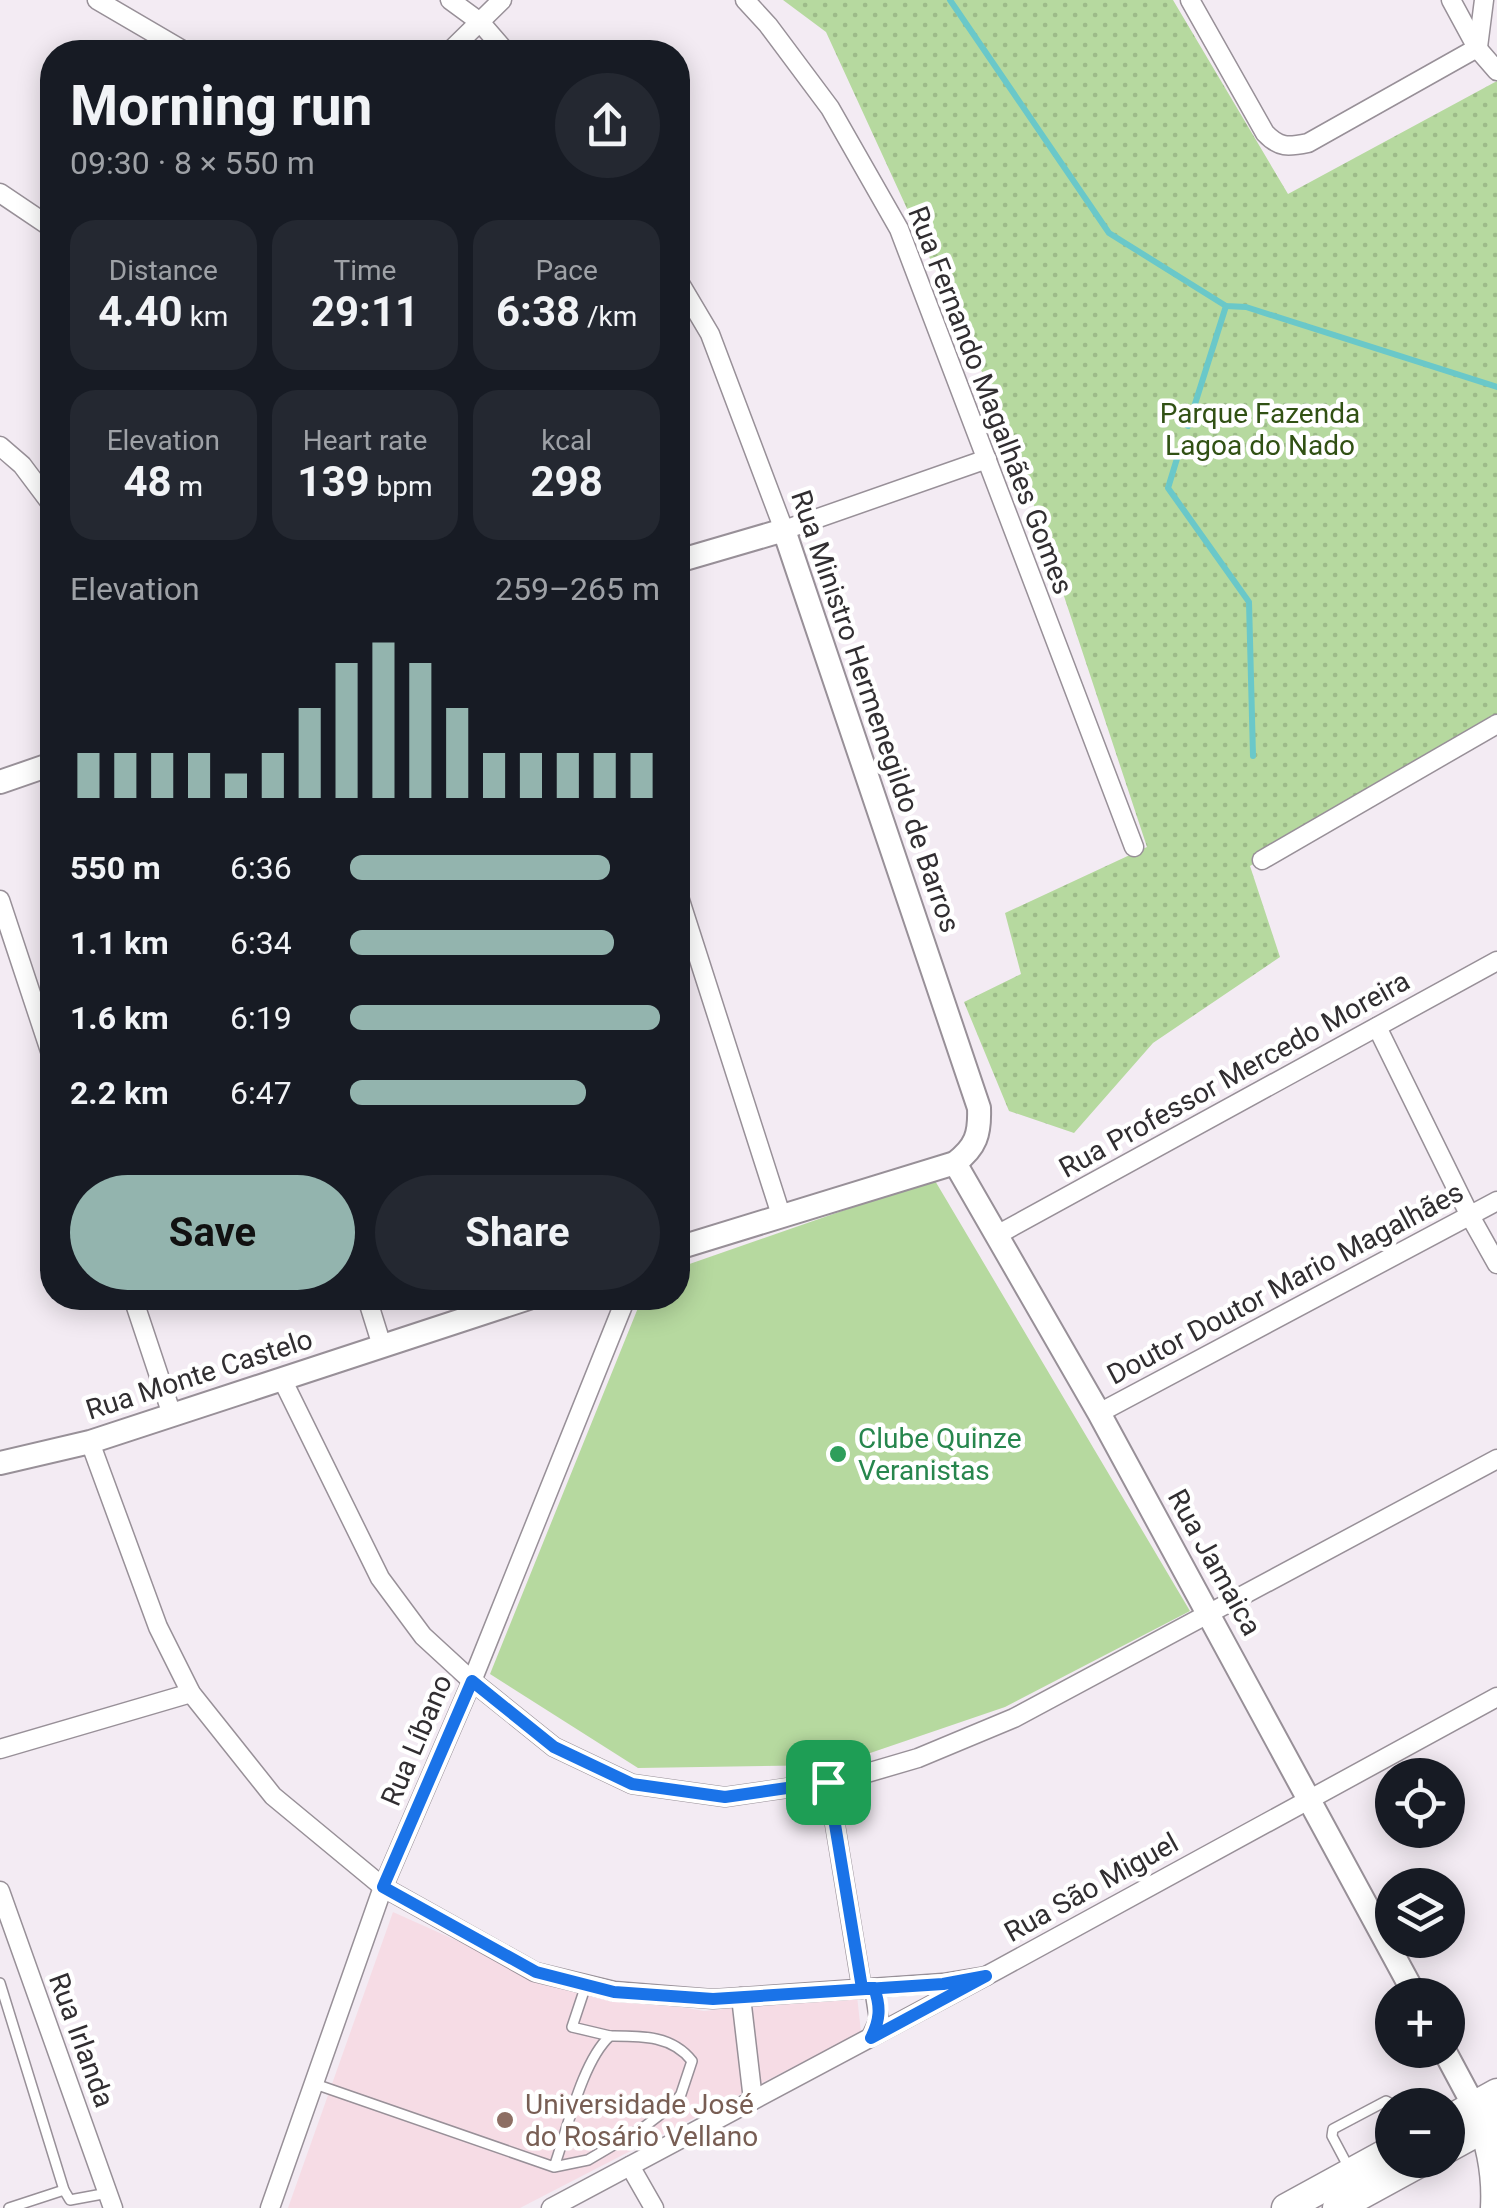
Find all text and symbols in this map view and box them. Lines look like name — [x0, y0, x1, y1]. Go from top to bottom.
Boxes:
button: share — [555, 73, 660, 178]
text: Morning run — [70, 74, 372, 138]
text: 09:30 · 8 × 550 m — [70, 144, 315, 182]
street label: Rua Fernando Magalhães Gomes — [901, 202, 1080, 599]
text: Distance — [109, 254, 218, 287]
text: Time — [334, 254, 396, 287]
text: Pace — [536, 254, 598, 287]
text: 4.40 — [98, 287, 183, 336]
text: 29:11 — [311, 287, 419, 336]
text: 6:38 — [496, 287, 580, 336]
text: km — [183, 300, 228, 333]
text: /km — [580, 300, 637, 333]
park label: Parque Fazenda Lagoa do Nado — [1160, 397, 1360, 462]
text: Elevation — [107, 424, 220, 457]
text: Heart rate — [303, 424, 427, 457]
text: kcal — [541, 424, 592, 457]
text: 48 — [123, 457, 172, 506]
text: 139 — [297, 457, 370, 506]
text: 298 — [531, 457, 603, 506]
text: m — [172, 470, 203, 503]
text: bpm — [370, 470, 433, 503]
street label: Rua Ministro Hermenegildo de Barros — [784, 486, 967, 937]
text: Elevation — [70, 570, 200, 608]
text: 259–265 m — [495, 570, 660, 608]
text: 550 m — [70, 849, 161, 887]
text: 6:36 — [230, 849, 292, 887]
text: 1.1 km — [70, 924, 169, 962]
text: 6:34 — [230, 924, 292, 962]
street label: Rua Professor Mercedo Moreira — [1053, 964, 1415, 1185]
text: 1.6 km — [70, 999, 169, 1037]
text: 6:19 — [230, 999, 292, 1037]
text: 2.2 km — [70, 1074, 169, 1112]
text: 6:47 — [230, 1074, 292, 1112]
button: Save — [70, 1175, 355, 1290]
button: Share — [375, 1175, 660, 1290]
street label: Doutor Doutor Mario Magalhães — [1102, 1175, 1469, 1392]
street label: Rua Monte Castelo — [82, 1322, 317, 1427]
place label: Clube Quinze Veranistas — [858, 1422, 1021, 1487]
marker: Clube Quinze Veranistas — [827, 1443, 849, 1465]
street label: Rua Jamaica — [1161, 1483, 1268, 1641]
street label: Rua Líbano — [374, 1670, 459, 1811]
pin — [786, 1740, 871, 1825]
icon: arrive — [801, 1755, 856, 1810]
map controls — [1375, 1758, 1465, 2178]
button: locate — [1375, 1758, 1465, 1848]
street label: Rua São Miguel — [999, 1826, 1184, 1949]
button: layers — [1375, 1868, 1465, 1958]
street label: Rua Irlanda — [42, 1969, 121, 2112]
button: + — [1375, 1978, 1465, 2068]
place label: Universidade José do Rosário Vellano — [525, 2088, 758, 2153]
button: − — [1375, 2088, 1465, 2178]
marker: Universidade José do Rosário Vellano — [494, 2109, 516, 2131]

